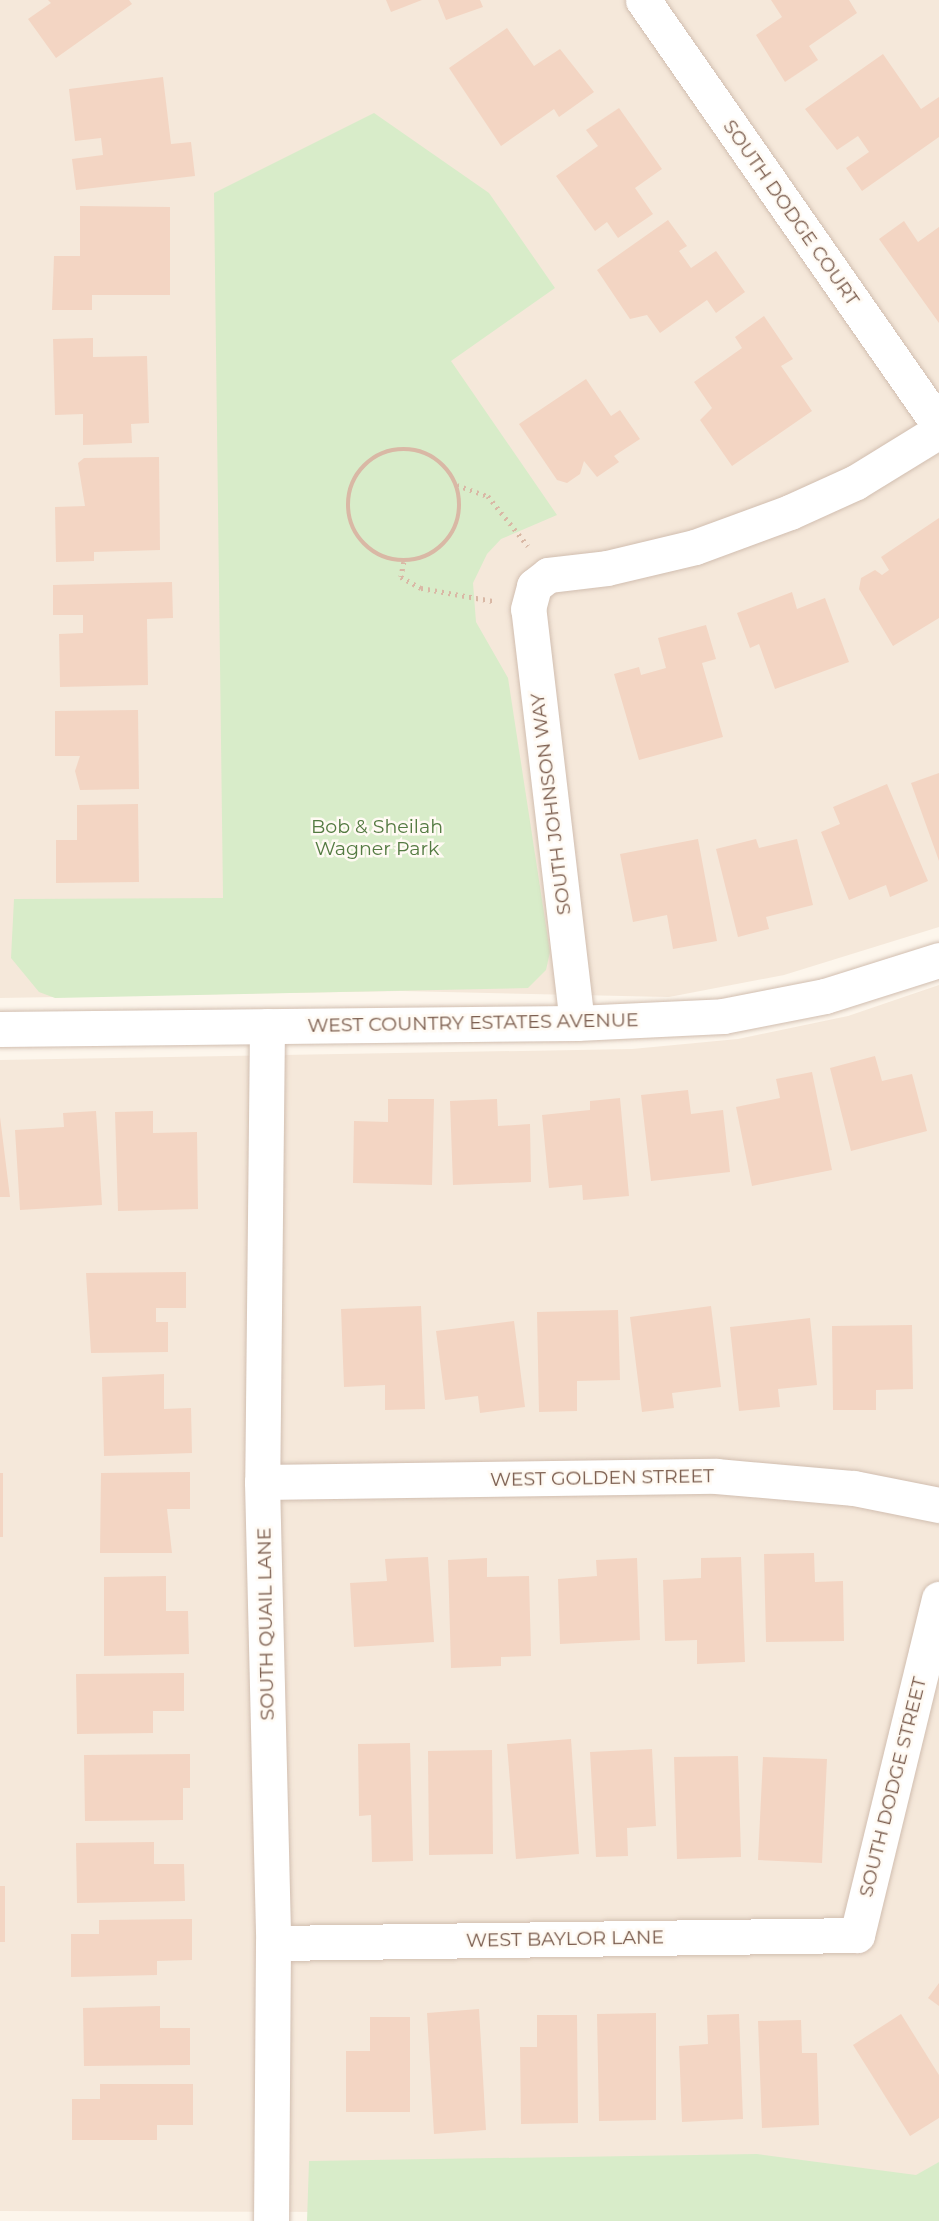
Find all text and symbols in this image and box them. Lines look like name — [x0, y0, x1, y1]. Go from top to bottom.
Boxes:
street label: SOUTH DODGE COURT — [718, 116, 864, 310]
street label: SOUTH JOHNSON WAY — [526, 692, 576, 916]
park label: Bob & Sheilah Wagner Park — [311, 816, 443, 860]
street label: WEST COUNTRY ESTATES AVENUE — [307, 1009, 639, 1037]
street label: WEST GOLDEN STREET — [490, 1465, 714, 1491]
street label: SOUTH QUAIL LANE — [253, 1527, 279, 1721]
street label: SOUTH DODGE STREET — [855, 1675, 931, 1899]
street label: WEST BAYLOR LANE — [466, 1926, 664, 1952]

